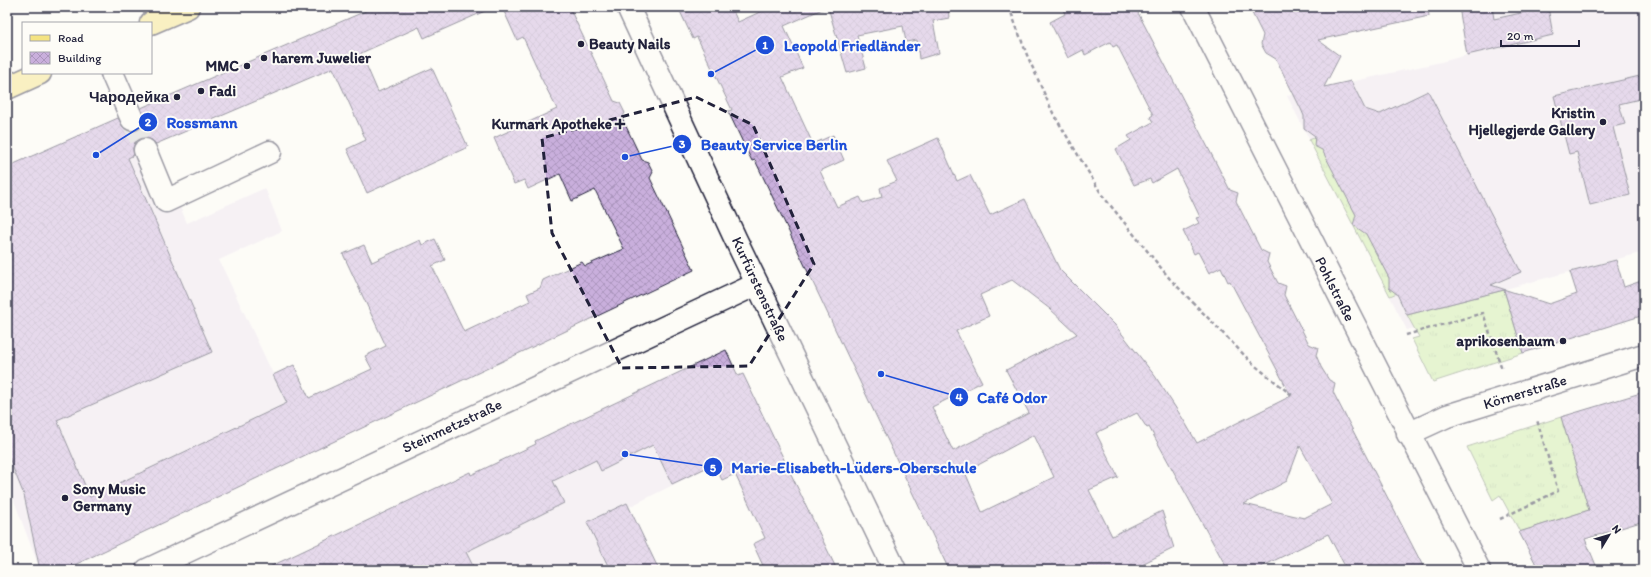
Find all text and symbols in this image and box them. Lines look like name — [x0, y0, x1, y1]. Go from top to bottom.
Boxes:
legend — [22, 22, 152, 74]
scale bar — [1501, 22, 1579, 48]
text: 20 m — [1507, 29, 1534, 43]
text: Road — [58, 31, 84, 45]
callout: Leopold Friedländer — [755, 31, 928, 59]
place label: Beauty Nails — [589, 35, 671, 54]
text: Leopold Friedländer — [784, 36, 921, 56]
text: 1 — [762, 38, 768, 52]
marker: Beauty Nails — [576, 39, 586, 49]
place label: harem Juwelier — [272, 49, 372, 67]
text: Building — [58, 51, 102, 65]
marker: harem Juwelier — [259, 53, 269, 63]
place label: MMC — [205, 57, 239, 75]
marker: MMC — [242, 61, 252, 71]
place label: Fadi — [209, 82, 236, 100]
marker: Fadi — [196, 86, 206, 96]
place label: Чародейка — [89, 88, 170, 106]
marker: Чародейка — [172, 92, 182, 102]
place label: Kristin Hjellegjerde Gallery — [1468, 104, 1596, 140]
callout: Rossmann — [138, 108, 245, 136]
text: Rossmann — [167, 113, 238, 132]
text: 2 — [145, 115, 152, 129]
place label: Kurmark Apotheke — [492, 115, 612, 134]
marker: Kristin Hjellegjerde Gallery — [1598, 117, 1608, 127]
marker: Kurmark Apotheke — [615, 119, 625, 129]
callout: Beauty Service Berlin — [672, 130, 855, 158]
text: Beauty Service Berlin — [701, 135, 848, 155]
text: 3 — [679, 137, 686, 151]
street label: Kurfürstenstraße — [728, 234, 792, 344]
street label: Pohlstraße — [1311, 254, 1359, 324]
place label: aprikosenbaum — [1456, 332, 1555, 351]
marker: aprikosenbaum — [1558, 336, 1568, 346]
street label: Körnerstraße — [1481, 371, 1569, 413]
callout: Café Odor — [949, 383, 1055, 411]
text: Café Odor — [977, 388, 1048, 407]
text: 4 — [955, 390, 963, 404]
street label: Steinmetzstraße — [399, 395, 505, 457]
callout: Marie-Elisabeth-Lüders-Oberschule — [703, 453, 985, 481]
text: Marie-Elisabeth-Lüders-Oberschule — [731, 458, 977, 477]
text: 5 — [710, 461, 717, 475]
place label: Sony Music Germany — [73, 480, 146, 516]
marker: Sony Music Germany — [60, 493, 70, 503]
north arrow — [1589, 515, 1629, 555]
text: N — [1609, 522, 1624, 536]

